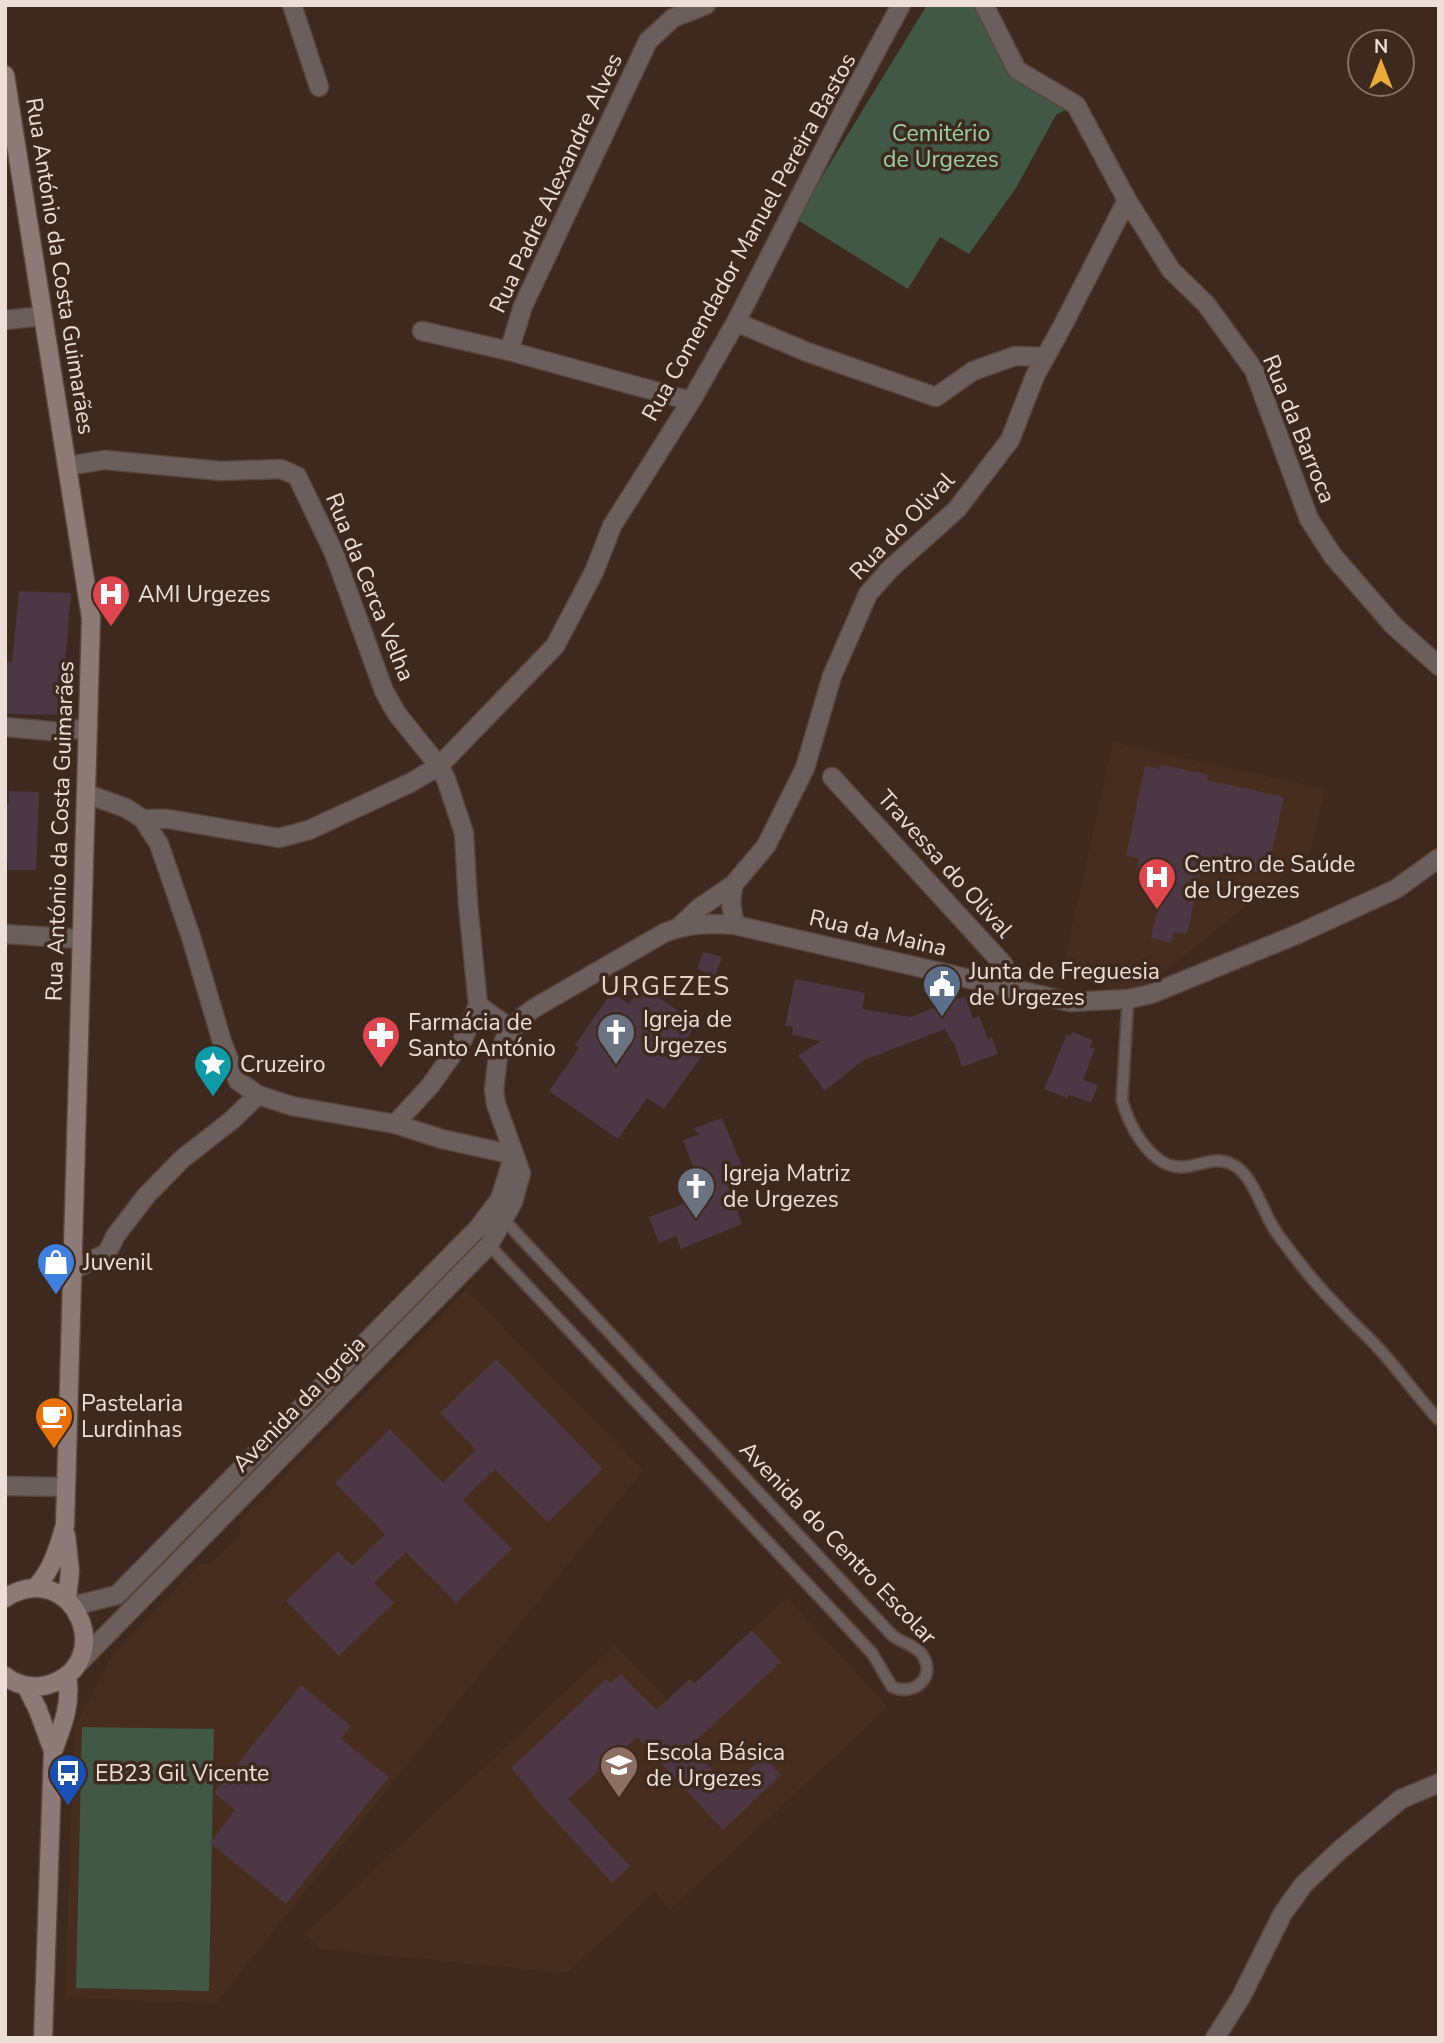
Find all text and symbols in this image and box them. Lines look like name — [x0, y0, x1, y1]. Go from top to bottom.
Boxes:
north arrow — [1346, 28, 1416, 98]
text: N — [1374, 34, 1388, 60]
street label: Rua Comendador Manuel Pereira Bastos — [635, 47, 863, 427]
street label: Rua Padre Alexandre Alves — [482, 48, 630, 318]
street label: Rua António da Costa Guimarães — [18, 95, 102, 437]
park label: Cemitério de Urgezes — [883, 118, 999, 175]
street label: Rua da Barroca — [1255, 350, 1343, 508]
street label: Rua do Olival — [843, 465, 962, 587]
street label: Rua da Cerca Velha — [318, 488, 422, 686]
hospital icon: AMI Urgezes — [90, 573, 132, 628]
place label: AMI Urgezes — [138, 579, 270, 610]
street label: Rua António da Costa Guimarães — [39, 660, 81, 1002]
street label: Travessa do Olival — [870, 783, 1020, 945]
place label: Centro de Saúde de Urgezes — [1184, 849, 1355, 906]
hospital icon: Centro de Saúde de Urgezes — [1136, 856, 1178, 911]
street label: Rua da Maina — [806, 902, 950, 964]
place label: Junta de Freguesia de Urgezes — [968, 956, 1160, 1013]
public building icon: Junta de Freguesia de Urgezes — [921, 963, 963, 1018]
district label: URGEZES — [601, 969, 731, 1004]
place label: Igreja de Urgezes — [643, 1004, 732, 1061]
place label: Farmácia de Santo António — [408, 1007, 556, 1064]
church icon: Igreja de Urgezes — [595, 1011, 637, 1066]
pharmacy icon: Farmácia de Santo António — [360, 1014, 402, 1069]
place icon: Cruzeiro — [192, 1043, 234, 1098]
place label: Cruzeiro — [240, 1049, 325, 1080]
place label: Igreja Matriz de Urgezes — [723, 1158, 850, 1215]
church icon: Igreja Matriz de Urgezes — [675, 1165, 717, 1220]
shop icon: Juvenil — [35, 1241, 77, 1296]
place label: Juvenil — [82, 1247, 153, 1278]
street label: Avenida da Igreja — [226, 1329, 372, 1479]
place label: Pastelaria Lurdinhas — [81, 1388, 183, 1445]
cafe icon: Pastelaria Lurdinhas — [33, 1395, 75, 1450]
street label: Avenida do Centro Escolar — [733, 1435, 944, 1652]
place label: Escola Básica de Urgezes — [646, 1737, 785, 1794]
school or university icon: Escola Básica de Urgezes — [598, 1744, 640, 1799]
bus stop icon: EB23 Gil Vicente — [47, 1752, 89, 1807]
place label: EB23 Gil Vicente — [95, 1758, 269, 1789]

